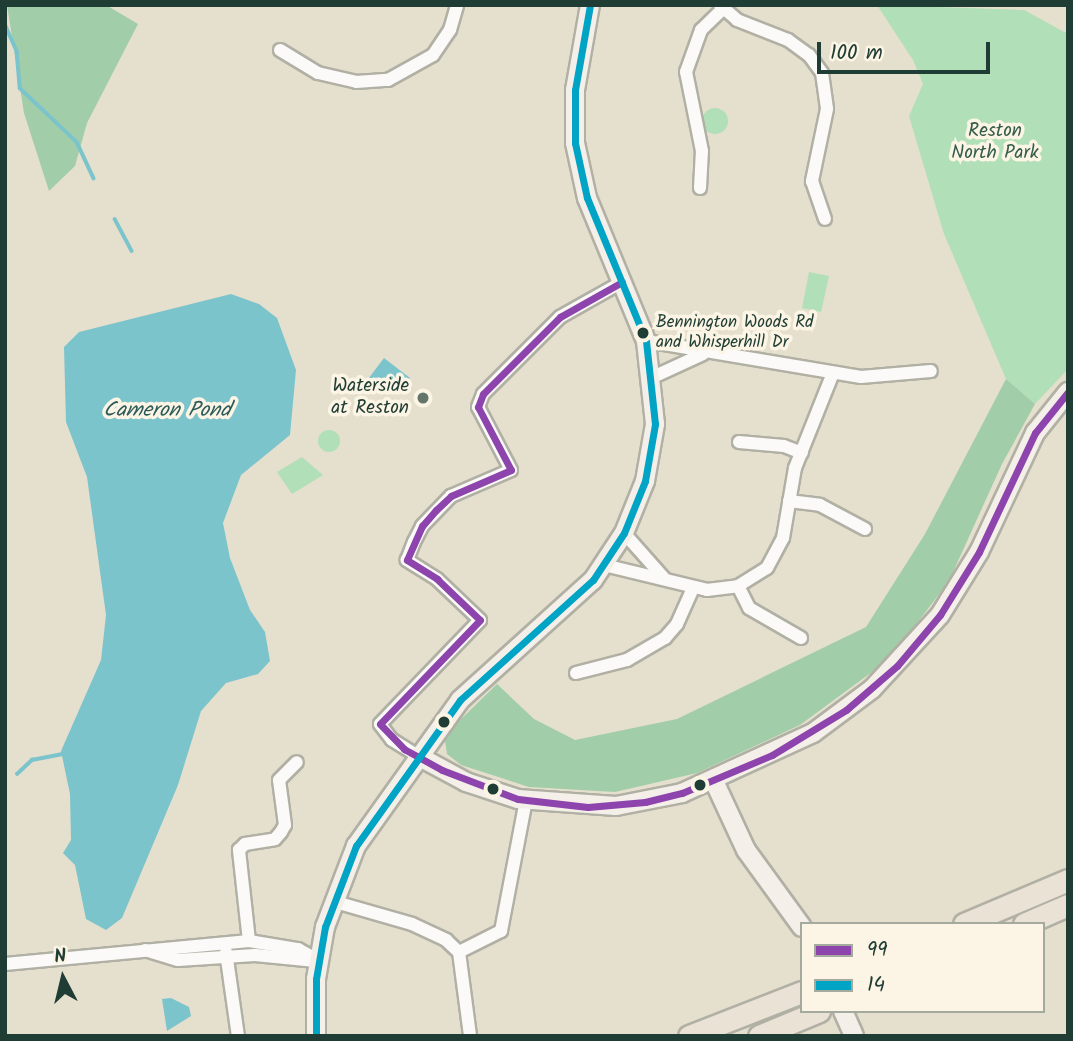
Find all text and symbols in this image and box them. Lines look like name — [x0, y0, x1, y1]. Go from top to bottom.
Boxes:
scale bar — [821, 28, 994, 72]
text: 100 m — [830, 37, 883, 70]
park label: Reston North Park — [951, 121, 1039, 165]
place label: Bennington Woods Rd and Whisperhill Dr — [656, 313, 814, 353]
marker: Bennington Woods Rd and Whisperhill Dr — [636, 326, 650, 340]
place label: Waterside at Reston — [331, 376, 409, 420]
marker: Waterside at Reston — [415, 390, 431, 406]
water label: Cameron Pond — [103, 398, 231, 424]
unlabelled marker — [437, 715, 451, 729]
unlabelled marker — [693, 778, 707, 792]
unlabelled marker — [486, 782, 500, 796]
legend — [800, 922, 1045, 1013]
text: 99 — [867, 934, 888, 967]
text: N — [53, 942, 68, 973]
north arrow — [28, 943, 98, 1013]
text: 14 — [867, 969, 885, 1002]

